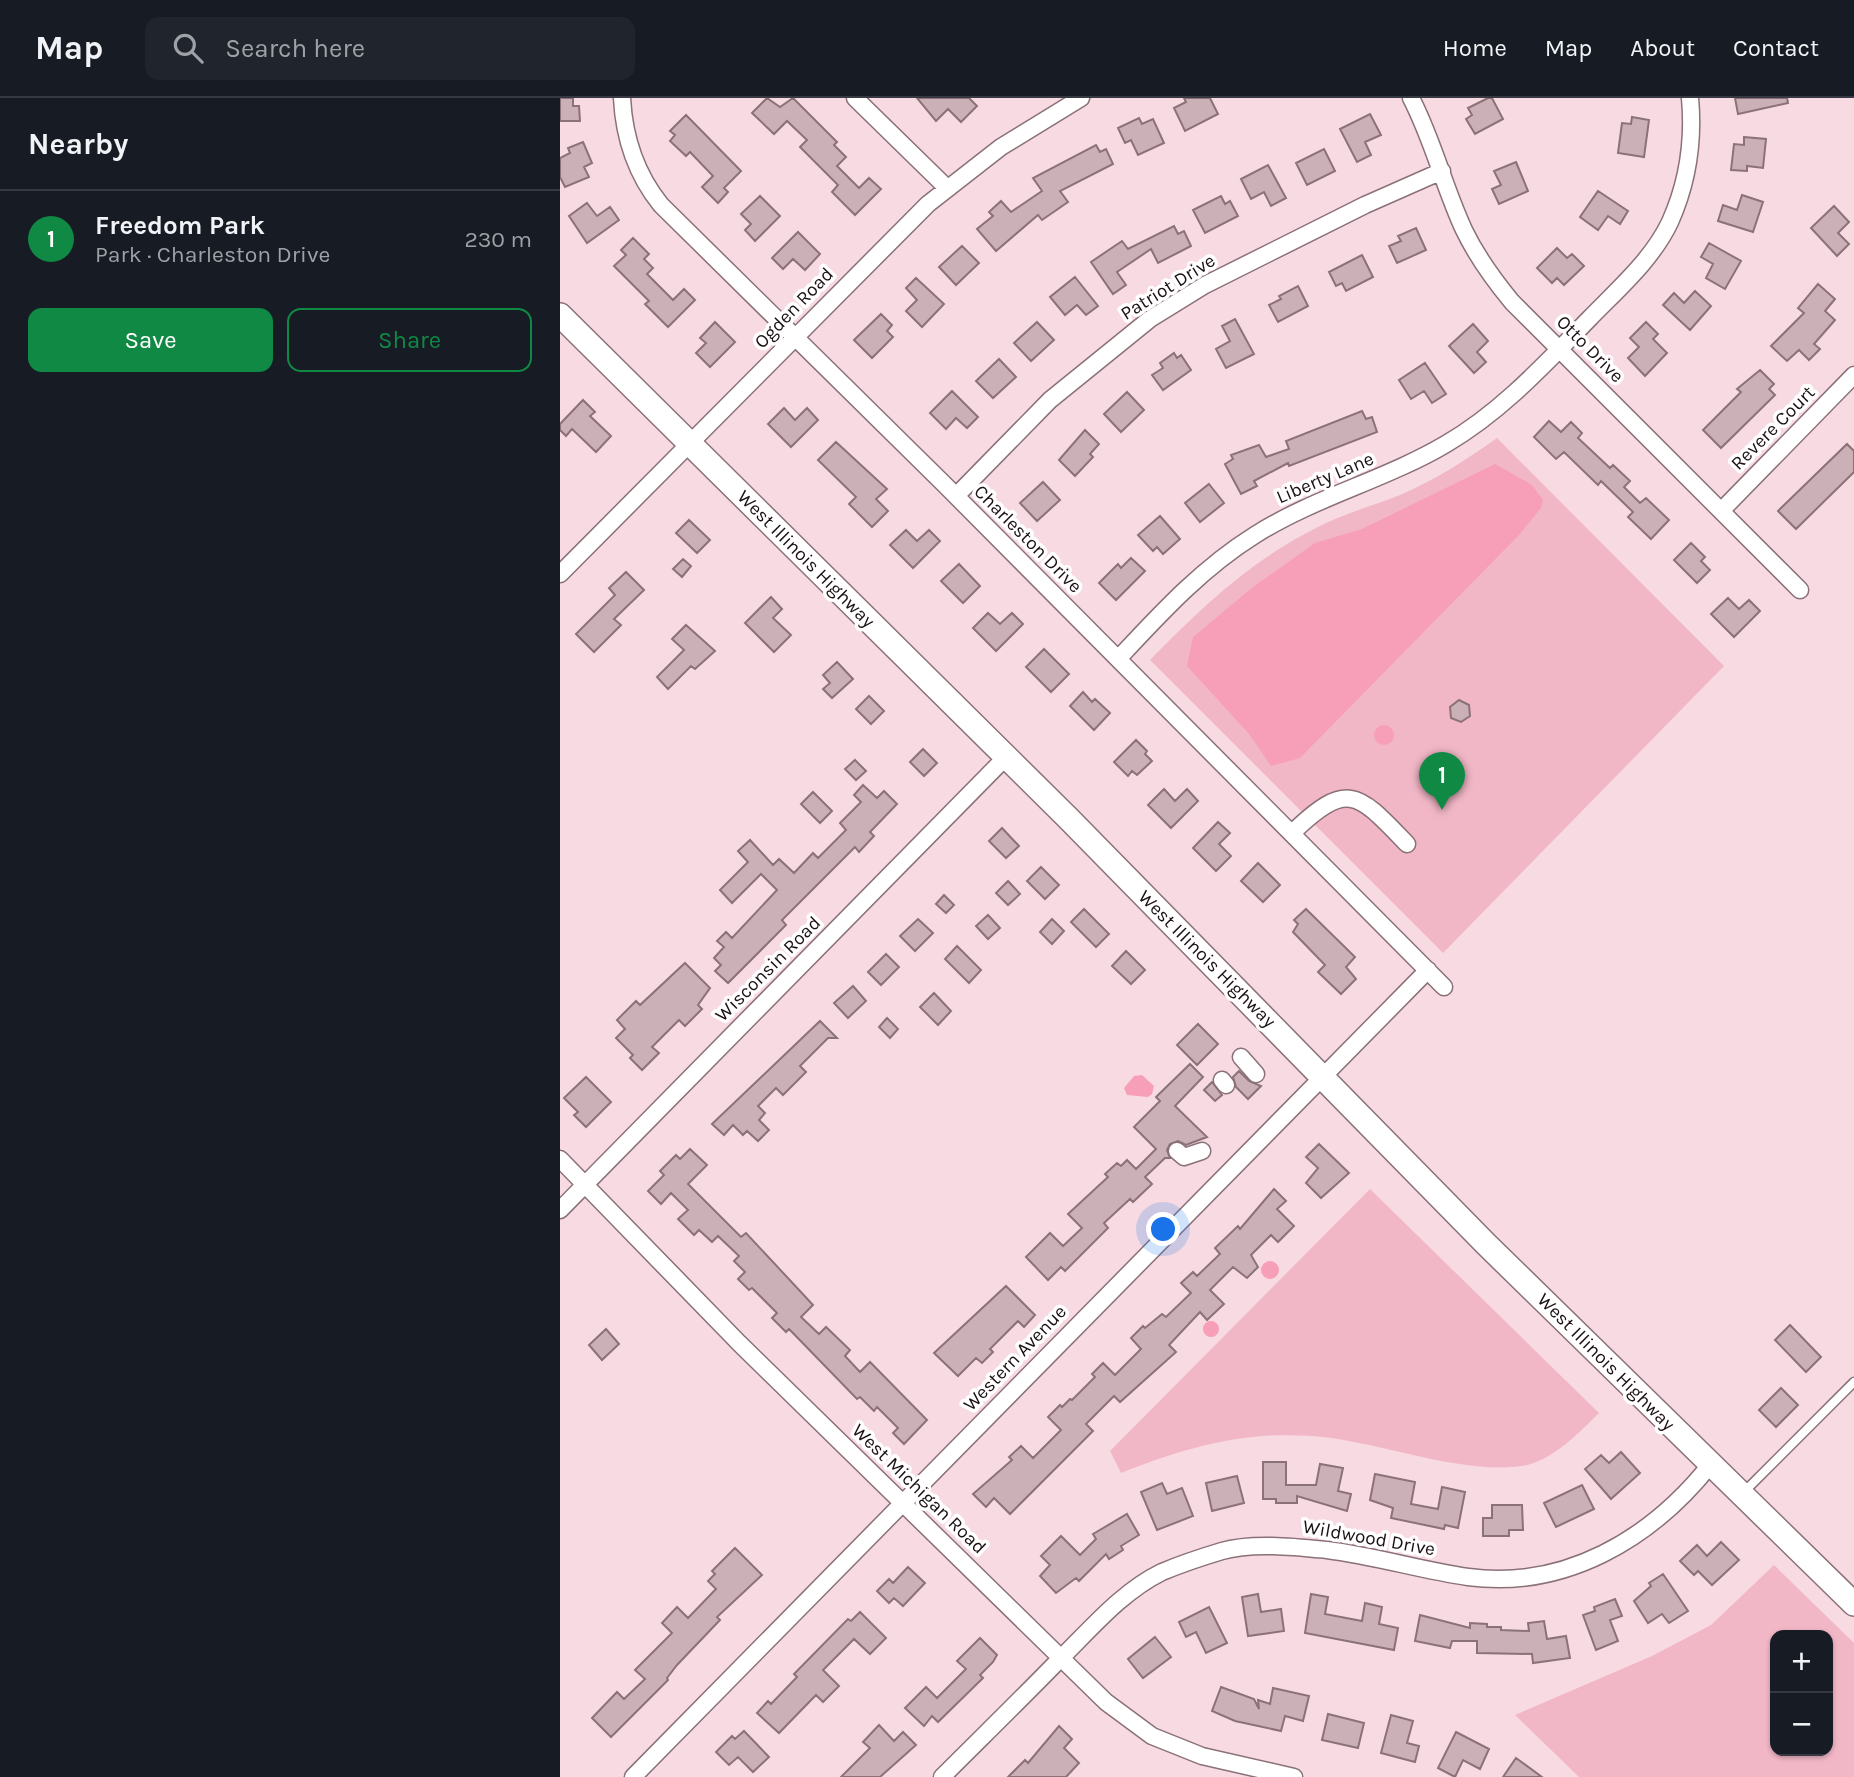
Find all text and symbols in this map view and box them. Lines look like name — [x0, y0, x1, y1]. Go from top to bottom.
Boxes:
search box — [145, 17, 635, 80]
text: Map — [35, 29, 103, 67]
icon: search — [169, 29, 207, 67]
text: Search here — [225, 33, 365, 64]
text: Home — [1443, 34, 1507, 62]
text: Map — [1545, 34, 1592, 62]
text: About — [1630, 34, 1695, 62]
text: Contact — [1733, 34, 1819, 62]
text: Nearby — [28, 126, 128, 162]
text: Freedom Park — [95, 210, 265, 241]
text: 1 — [47, 226, 55, 253]
text: 230 m — [464, 226, 532, 253]
text: Park · Charleston Drive — [95, 241, 330, 268]
street label: Patriot Drive — [1117, 249, 1219, 325]
street label: Ogden Road — [750, 263, 838, 353]
button: Save — [28, 308, 273, 372]
button: Share — [287, 308, 532, 372]
street label: Otto Drive — [1552, 311, 1628, 387]
street label: Revere Court — [1727, 382, 1819, 474]
street label: Liberty Lane — [1273, 448, 1377, 508]
street label: Charleston Drive — [970, 481, 1086, 597]
street label: West Illinois Highway — [733, 486, 879, 632]
pin: 1 — [1419, 752, 1465, 810]
street label: West Illinois Highway — [1134, 886, 1280, 1032]
street label: Wisconsin Road — [711, 912, 825, 1026]
your location — [1146, 1212, 1180, 1246]
street label: West Illinois Highway — [1533, 1289, 1679, 1435]
street label: Western Avenue — [959, 1301, 1071, 1415]
street label: West Michigan Road — [848, 1419, 990, 1559]
street label: Wildwood Drive — [1301, 1516, 1437, 1560]
map controls — [1770, 1630, 1833, 1756]
button: + — [1770, 1630, 1833, 1693]
button: − — [1770, 1693, 1833, 1756]

